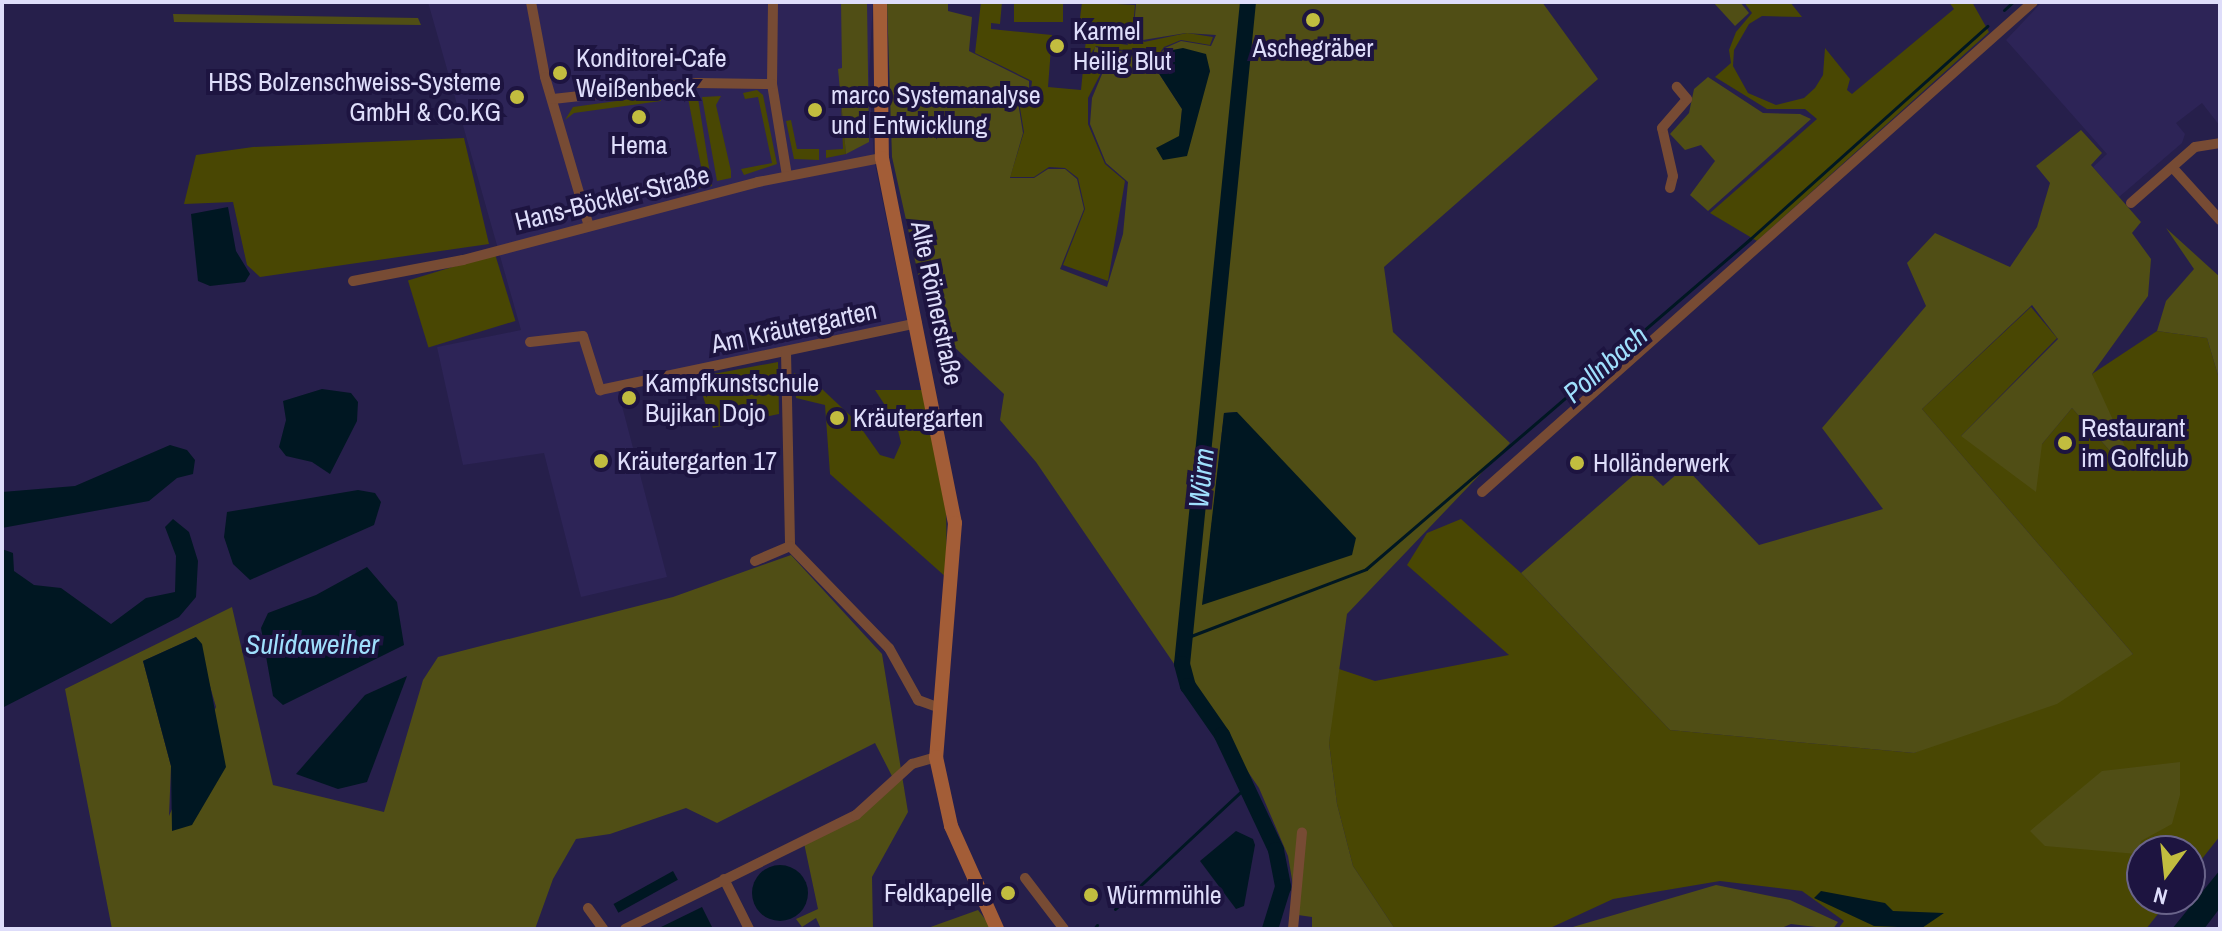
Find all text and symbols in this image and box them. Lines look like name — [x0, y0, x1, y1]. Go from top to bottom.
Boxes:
marker: Aschegräber — [1304, 11, 1322, 29]
place label: Karmel Heilig Blut — [1073, 15, 1171, 76]
place label: Aschegräber — [1253, 32, 1373, 64]
marker: Karmel Heilig Blut — [1048, 37, 1066, 55]
place label: Konditorei-Cafe Weißenbeck — [576, 42, 727, 104]
marker: Konditorei-Cafe Weißenbeck — [551, 64, 569, 82]
place label: HBS Bolzenschweiss-Systeme GmbH & Co.KG — [208, 66, 501, 128]
place label: marco Systemanalyse und Entwicklung — [831, 79, 1041, 140]
marker: HBS Bolzenschweiss-Systeme GmbH & Co.KG — [508, 88, 526, 106]
marker: marco Systemanalyse und Entwicklung — [806, 101, 824, 119]
marker: Hema — [630, 108, 648, 126]
place label: Hema — [611, 129, 667, 161]
street label: Hans-Böckler-Straße — [512, 159, 712, 237]
street label: Alte Römerstraße — [904, 218, 970, 388]
street label: Am Kräutergarten — [708, 294, 880, 360]
water label: Pollnbach — [1556, 318, 1654, 410]
place label: Kampfkunstschule Bujikan Dojo — [645, 367, 819, 428]
marker: Kampfkunstschule Bujikan Dojo — [620, 389, 638, 407]
place label: Kräutergarten — [853, 402, 983, 434]
marker: Kräutergarten — [828, 409, 846, 427]
place label: Restaurant im Golfclub — [2081, 412, 2189, 474]
marker: Restaurant im Golfclub — [2056, 434, 2074, 452]
place label: Kräutergarten 17 — [617, 445, 777, 477]
water label: Würm — [1181, 446, 1221, 510]
place label: Holländerwerk — [1593, 447, 1729, 479]
marker: Kräutergarten 17 — [592, 452, 610, 470]
marker: Holländerwerk — [1568, 454, 1586, 472]
water label: Sulidaweiher — [245, 627, 379, 661]
north arrow — [2126, 835, 2206, 915]
place label: Feldkapelle — [884, 877, 992, 909]
place label: Würmmühle — [1107, 879, 1222, 911]
text: N — [2150, 880, 2170, 912]
marker: Feldkapelle — [999, 884, 1017, 902]
marker: Würmmühle — [1082, 886, 1100, 904]

